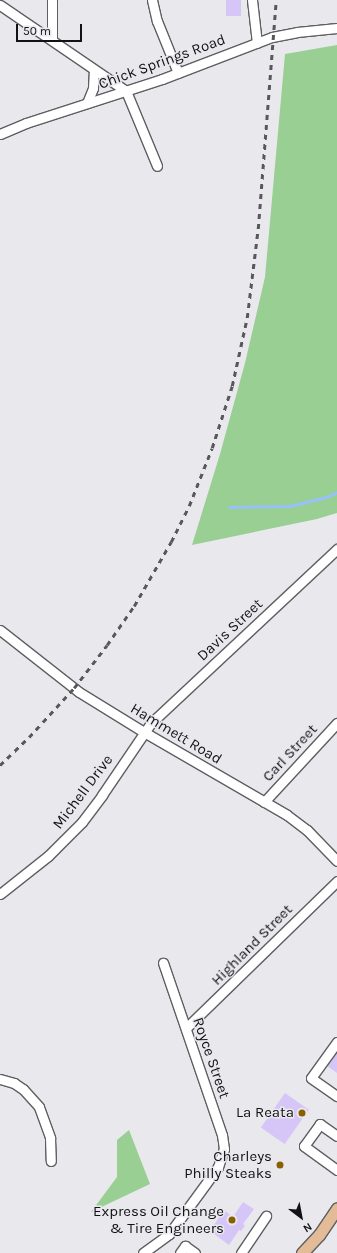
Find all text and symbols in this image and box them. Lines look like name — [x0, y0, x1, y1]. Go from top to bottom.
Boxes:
scale bar — [18, 16, 84, 42]
text: 50 m — [23, 24, 51, 38]
street label: Chick Springs Road — [96, 31, 228, 93]
street label: Davis Street — [194, 595, 266, 665]
street label: Hammett Road — [127, 700, 225, 768]
street label: Carl Street — [259, 721, 321, 785]
street label: Michell Drive — [49, 751, 117, 833]
street label: Highland Street — [208, 901, 296, 989]
street label: Royce Street — [189, 1015, 233, 1101]
place label: La Reata — [236, 1104, 294, 1122]
marker: La Reata — [297, 1108, 307, 1118]
place label: Charleys Philly Steaks — [184, 1147, 272, 1182]
marker: Charleys Philly Steaks — [275, 1160, 285, 1170]
north arrow — [281, 1197, 321, 1237]
place label: Express Oil Change & Tire Engineers — [93, 1202, 224, 1237]
marker: Express Oil Change & Tire Engineers — [227, 1215, 237, 1225]
text: N — [301, 1220, 314, 1235]

